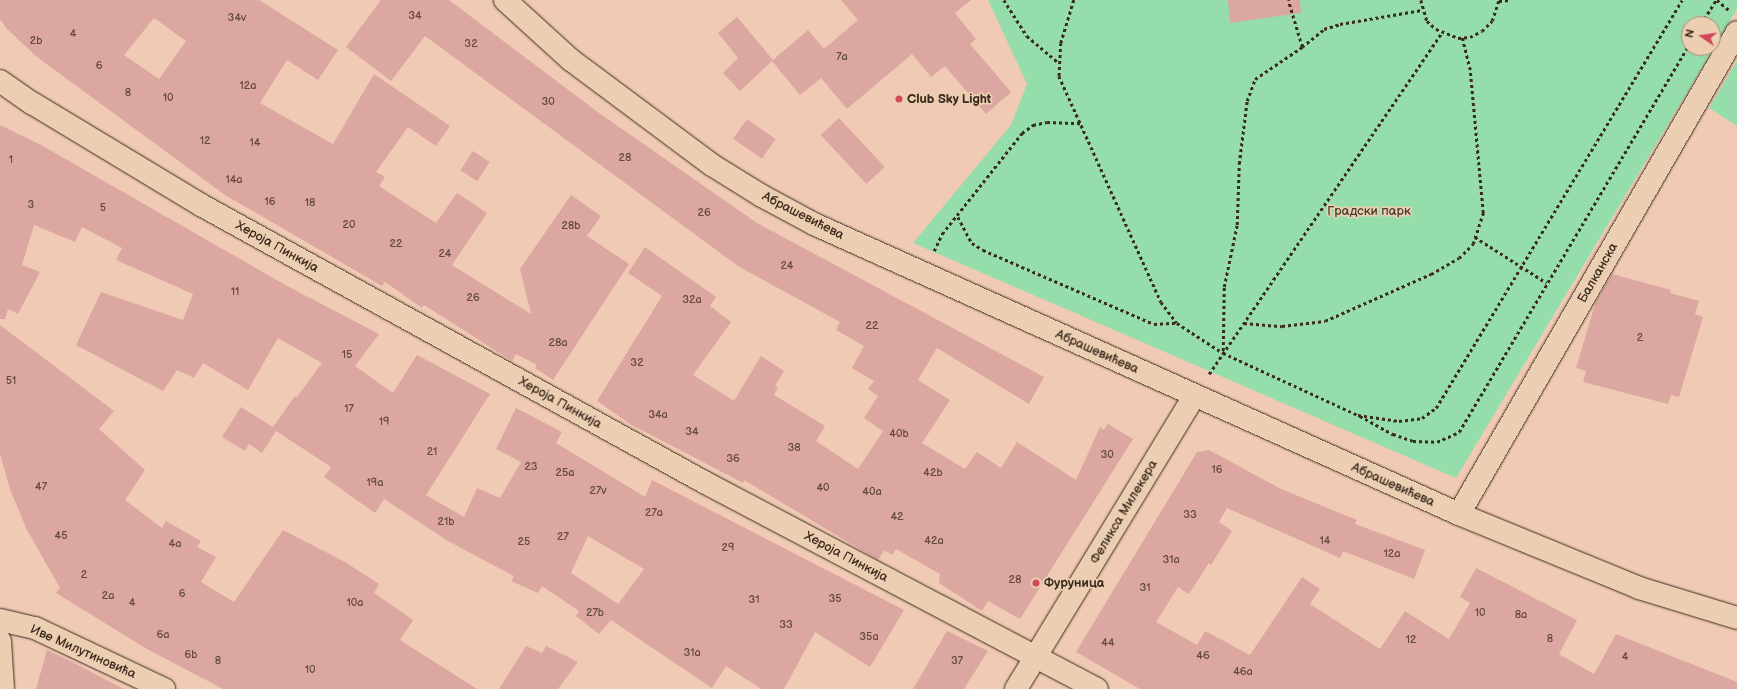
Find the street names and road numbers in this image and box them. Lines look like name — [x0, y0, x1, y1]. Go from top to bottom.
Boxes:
street label: Абрашевићева — [760, 189, 846, 243]
street label: Хероја Пинкија — [233, 218, 321, 276]
street label: Балканска — [1575, 240, 1621, 306]
street label: Абрашевићева — [1053, 327, 1141, 377]
street label: Хероја Пинкија — [516, 374, 604, 432]
street label: Феликса Милекера — [1087, 457, 1161, 567]
street label: Абрашевићева — [1349, 460, 1437, 510]
street label: Хероја Пинкија — [801, 528, 891, 586]
street label: Иве Милутиновића — [28, 622, 138, 682]

